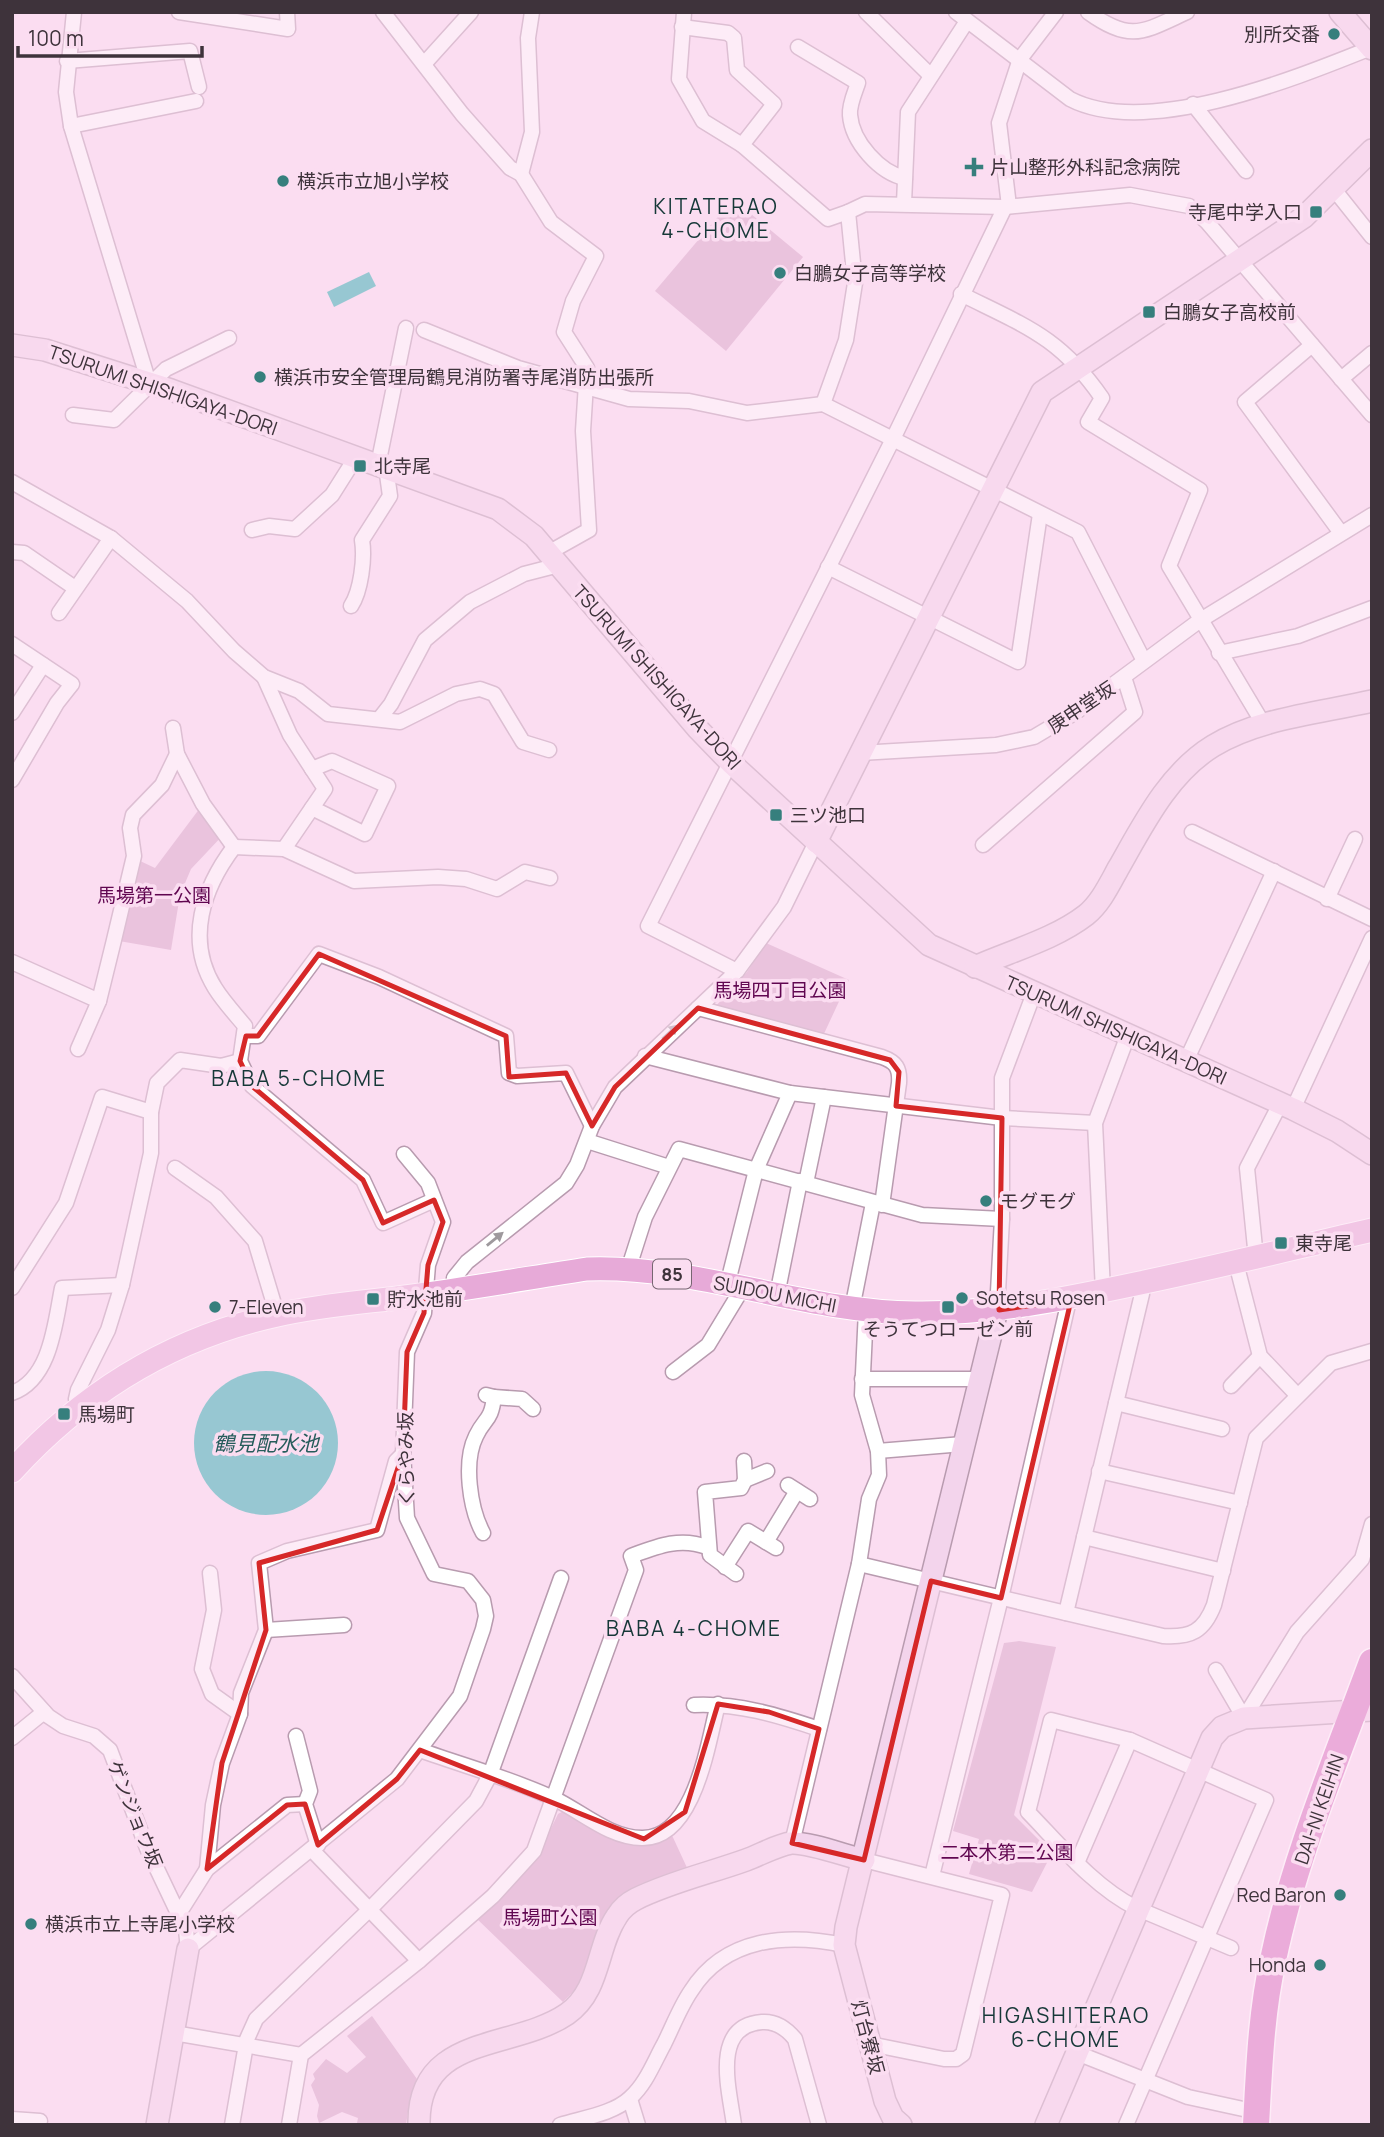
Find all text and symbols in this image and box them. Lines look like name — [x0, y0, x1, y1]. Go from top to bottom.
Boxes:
scale bar — [18, 14, 201, 58]
place label: 別所交番 — [1244, 21, 1320, 47]
text: 100 m — [28, 24, 84, 52]
marker: 別所交番 — [1326, 26, 1342, 42]
place label: 片山整形外科記念病院 — [990, 154, 1180, 180]
marker: 片山整形外科記念病院 — [964, 157, 984, 177]
place label: 横浜市立旭小学校 — [297, 168, 449, 194]
marker: 横浜市立旭小学校 — [275, 173, 291, 189]
district label: KITATERAO 4-CHOME — [653, 192, 779, 244]
place label: 寺尾中学入口 — [1188, 199, 1302, 225]
marker: 寺尾中学入口 — [1308, 204, 1324, 220]
place label: 白鵬女子高等学校 — [794, 260, 946, 286]
marker: 白鵬女子高等学校 — [772, 265, 788, 281]
place label: 白鵬女子高校前 — [1163, 299, 1296, 325]
marker: 白鵬女子高校前 — [1141, 304, 1157, 320]
street label: TSURUMI SHISHIGAYA-DORI — [45, 339, 281, 441]
place label: 横浜市安全管理局鶴見消防署寺尾消防出張所 — [274, 364, 654, 390]
marker: 横浜市安全管理局鶴見消防署寺尾消防出張所 — [252, 369, 268, 385]
place label: 北寺尾 — [374, 453, 431, 479]
marker: 北寺尾 — [352, 458, 368, 474]
street label: TSURUMI SHISHIGAYA-DORI — [567, 579, 747, 775]
street label: 庚申堂坂 — [1042, 675, 1120, 739]
place label: 三ツ池口 — [790, 802, 866, 828]
marker: 三ツ池口 — [768, 807, 784, 823]
park label: 馬場第一公園 — [97, 882, 211, 908]
street label: TSURUMI SHISHIGAYA-DORI — [1001, 969, 1231, 1091]
park label: 馬場四丁目公園 — [713, 977, 847, 1003]
one-way arrow — [662, 1025, 679, 1041]
district label: BABA 5-CHOME — [211, 1064, 387, 1092]
place label: モグモグ — [1000, 1188, 1076, 1214]
marker: モグモグ — [978, 1193, 994, 1209]
place label: 東寺尾 — [1295, 1230, 1352, 1256]
one-way arrow — [486, 1232, 504, 1247]
marker: 東寺尾 — [1273, 1235, 1289, 1251]
road number: 85 — [653, 1260, 691, 1288]
street label: SUIDOU MICHI — [711, 1269, 839, 1319]
place label: Sotetsu Rosen — [976, 1285, 1105, 1311]
place label: 貯水池前 — [387, 1286, 463, 1312]
marker: Sotetsu Rosen — [954, 1290, 970, 1306]
marker: 貯水池前 — [365, 1291, 381, 1307]
place label: 7-Eleven — [229, 1294, 304, 1320]
marker: 7-Eleven — [207, 1299, 223, 1315]
marker: そうてつローゼン前 — [940, 1299, 956, 1315]
place label: そうてつローゼン前 — [863, 1316, 1033, 1342]
place label: 馬場町 — [78, 1401, 135, 1427]
marker: 馬場町 — [56, 1406, 72, 1422]
street label: くらやみ坂 — [392, 1411, 420, 1507]
water label: 鶴見配水池 — [214, 1429, 320, 1457]
district label: BABA 4-CHOME — [606, 1614, 782, 1642]
street label: DAI-NI KEIHIN — [1288, 1750, 1350, 1868]
street label: ゲンジョウ坂 — [102, 1756, 168, 1872]
park label: 二本木第二公園 — [940, 1839, 1074, 1865]
place label: Red Baron — [1236, 1882, 1326, 1908]
marker: Red Baron — [1332, 1887, 1348, 1903]
park label: 馬場町公園 — [502, 1904, 598, 1930]
place label: 横浜市立上寺尾小学校 — [45, 1911, 235, 1937]
marker: 横浜市立上寺尾小学校 — [23, 1916, 39, 1932]
place label: Honda — [1249, 1952, 1306, 1978]
marker: Honda — [1312, 1957, 1328, 1973]
street label: 灯台寮坂 — [846, 1997, 890, 2077]
district label: HIGASHITERAO 6-CHOME — [982, 2001, 1150, 2053]

